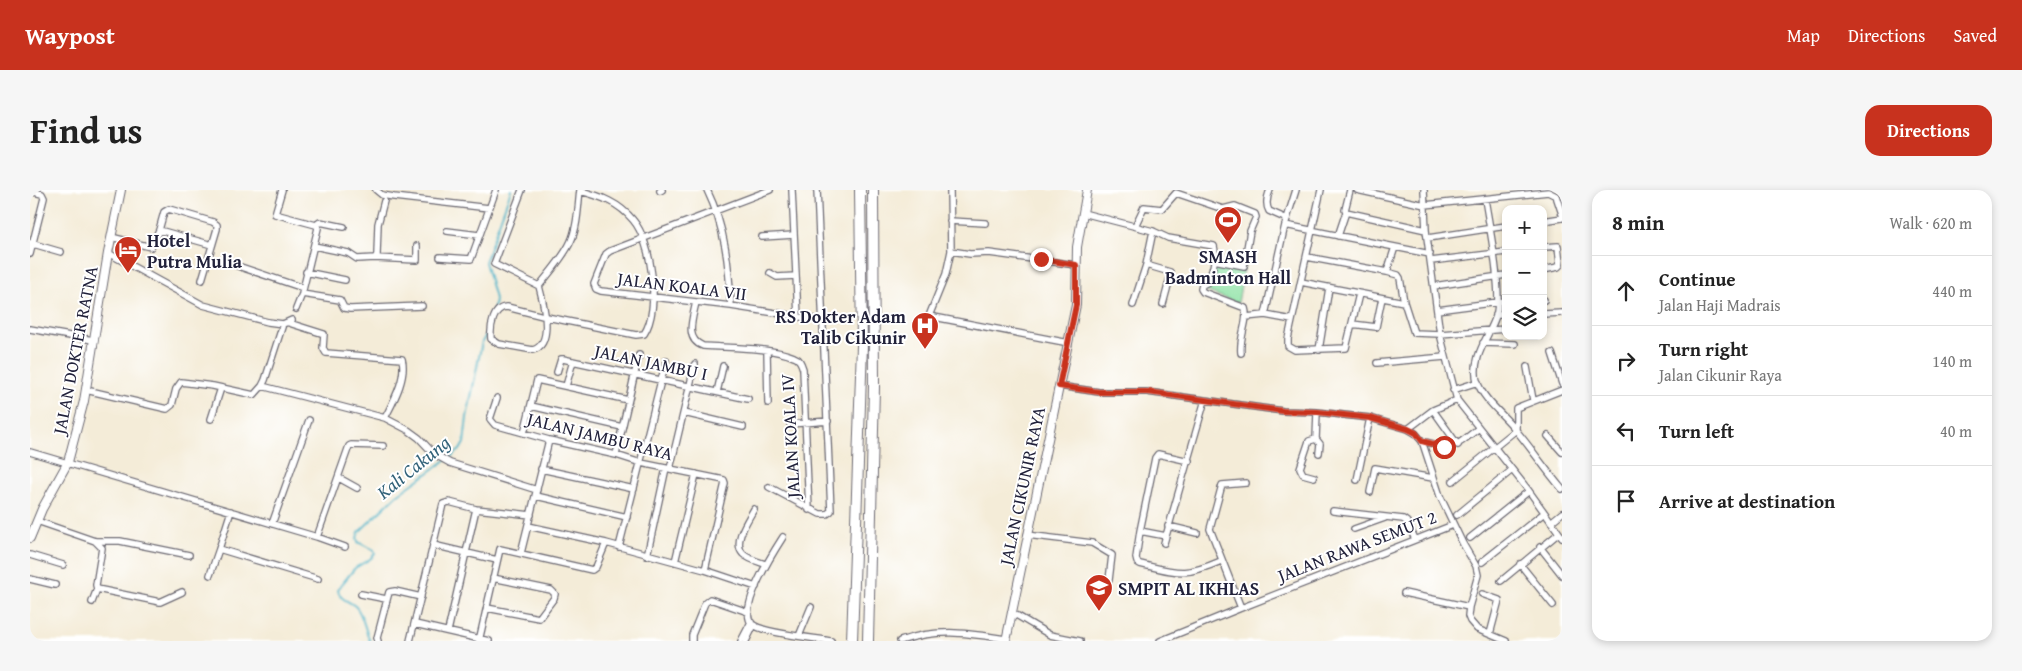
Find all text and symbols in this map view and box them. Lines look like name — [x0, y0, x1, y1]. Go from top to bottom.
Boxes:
text: Waypost — [25, 18, 115, 53]
text: Map — [1787, 22, 1820, 49]
text: Directions — [1848, 22, 1925, 49]
text: Saved — [1953, 22, 1997, 49]
text: Find us — [30, 105, 143, 156]
button: Directions — [1865, 105, 1992, 156]
sports icon: SMASH Badminton Hall — [1213, 205, 1243, 244]
map controls — [1502, 205, 1547, 340]
button: + — [1502, 205, 1547, 250]
text: 8 min — [1612, 207, 1664, 238]
text: Walk · 620 m — [1889, 211, 1972, 235]
place label: Hotel Putra Mulia — [147, 227, 243, 275]
hotel icon: Hotel Putra Mulia — [113, 235, 143, 274]
place label: SMASH Badminton Hall — [1165, 243, 1292, 291]
route end — [1030, 248, 1053, 271]
button: − — [1502, 250, 1547, 295]
street label: JALAN DOKTER RATNA — [45, 263, 105, 439]
street label: JALAN KOALA VII — [614, 264, 748, 307]
text: Continue — [1659, 265, 1736, 293]
icon: ahead — [1612, 277, 1640, 305]
text: 440 m — [1932, 279, 1972, 303]
text: Jalan Haji Madrais — [1659, 293, 1781, 317]
button: layers — [1502, 295, 1547, 340]
place label: RS Dokter Adam Talib Cikunir — [776, 303, 907, 351]
hospital icon: RS Dokter Adam Talib Cikunir — [910, 311, 940, 350]
text: Turn right — [1659, 335, 1748, 363]
street label: JALAN JAMBU I — [590, 336, 710, 387]
icon: right — [1612, 347, 1640, 375]
text: 140 m — [1932, 349, 1972, 373]
text: Jalan Cikunir Raya — [1659, 363, 1782, 387]
street label: JALAN KOALA IV — [773, 373, 807, 501]
street label: JALAN JAMBU RAYA — [522, 404, 676, 467]
street label: JALAN CIKUNIR RAYA — [992, 404, 1052, 570]
icon: left — [1612, 417, 1640, 445]
text: Turn left — [1659, 417, 1734, 445]
text: 40 m — [1940, 419, 1972, 443]
water label: Kali Cakung — [369, 428, 456, 506]
route start — [1433, 436, 1456, 459]
icon: arrive — [1612, 487, 1640, 515]
text: Arrive at destination — [1659, 487, 1835, 515]
street label: JALAN RAWA SEMUT 2 — [1272, 503, 1440, 589]
school or university icon: SMPIT AL IKHLAS — [1084, 573, 1114, 612]
place label: SMPIT AL IKHLAS — [1118, 575, 1259, 602]

